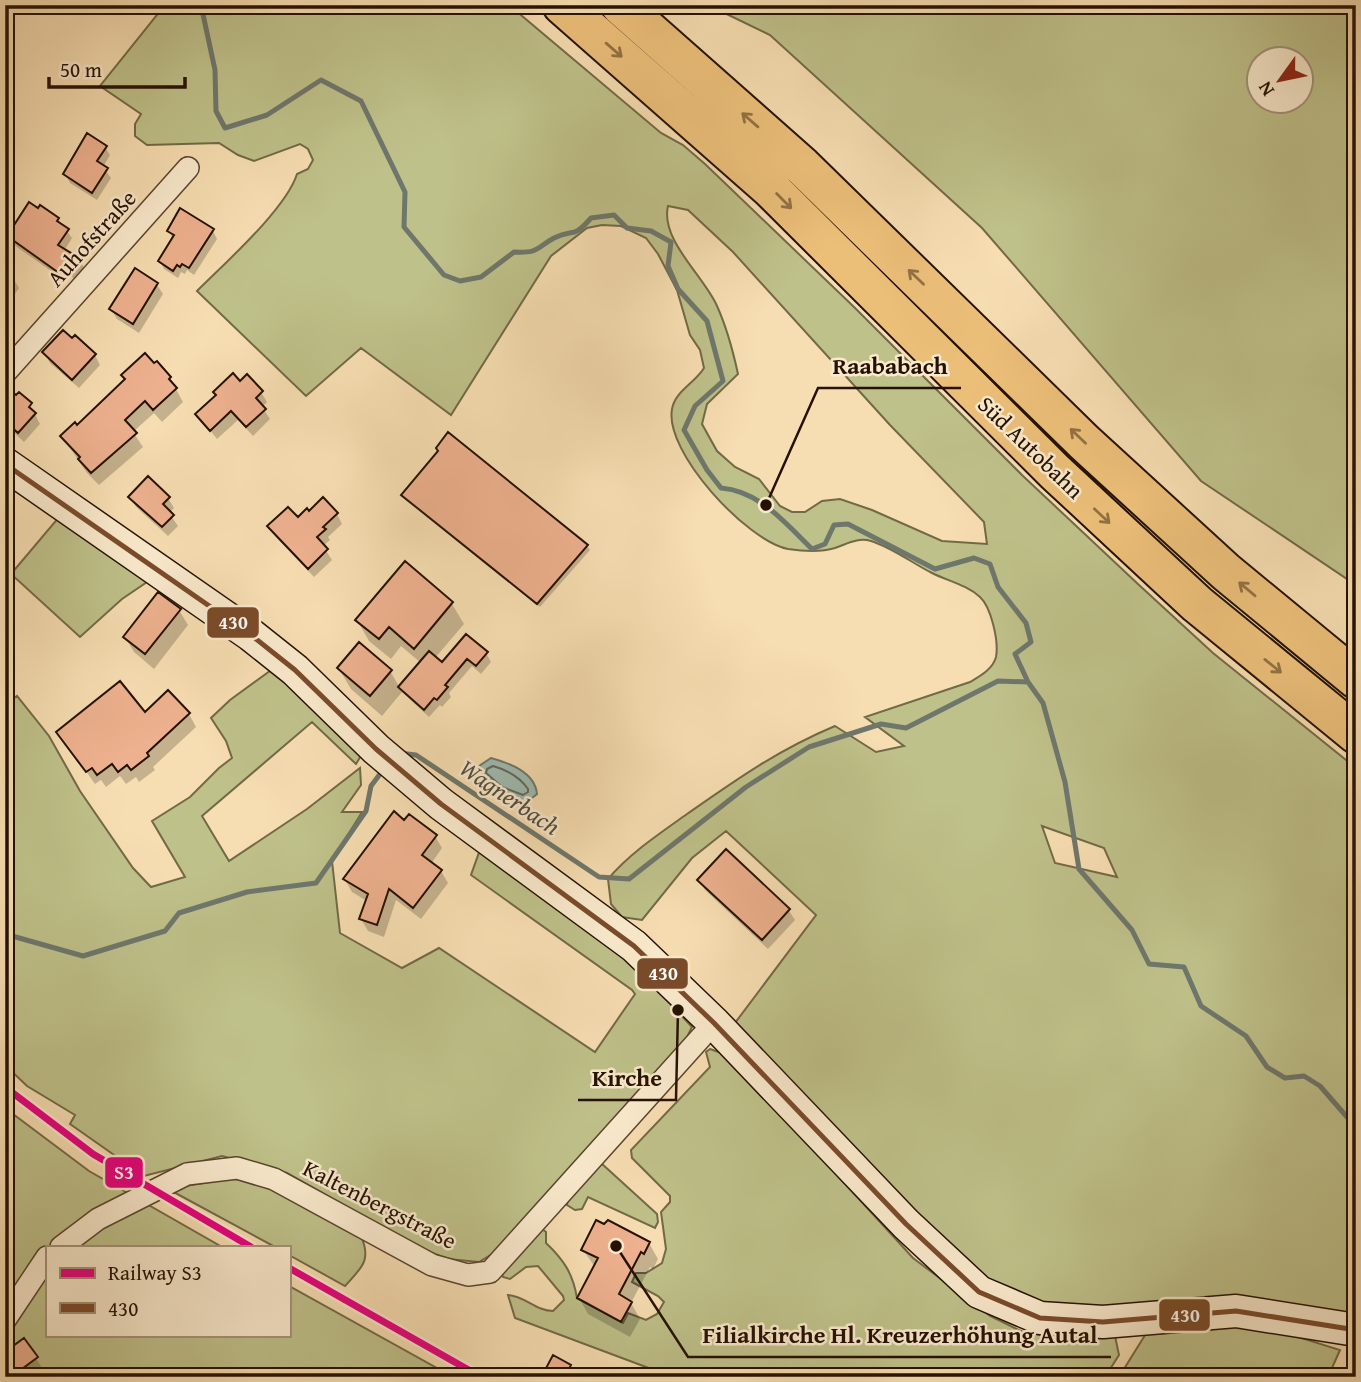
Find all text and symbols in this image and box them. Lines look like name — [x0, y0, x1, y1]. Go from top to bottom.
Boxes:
one-way arrow — [604, 42, 622, 58]
scale bar — [49, 46, 186, 90]
north arrow — [1246, 46, 1316, 116]
text: 50 m — [60, 54, 102, 85]
text: N — [1250, 76, 1281, 102]
one-way arrow — [742, 112, 760, 128]
street label: Auhofstraße — [39, 182, 143, 294]
one-way arrow — [775, 192, 792, 209]
one-way arrow — [907, 268, 924, 285]
callout: Raababach — [818, 343, 961, 388]
text: Raababach — [832, 348, 948, 383]
street label: Süd Autobahn — [971, 388, 1091, 506]
one-way arrow — [1070, 427, 1087, 444]
one-way arrow — [1093, 507, 1111, 524]
one-way arrow — [1238, 581, 1256, 596]
line badge: 430 — [206, 606, 260, 639]
text: 430 — [218, 608, 248, 636]
one-way arrow — [1264, 658, 1282, 674]
water label: Wagnerbach — [453, 750, 567, 844]
line badge: 430 — [636, 957, 689, 990]
text: 430 — [648, 959, 678, 987]
callout: Kirche — [578, 1055, 676, 1100]
text: Kirche — [592, 1060, 662, 1095]
street label: Kaltenbergstraße — [298, 1151, 462, 1257]
line badge: S3 — [104, 1156, 144, 1189]
text: S3 — [114, 1158, 134, 1186]
legend — [46, 1246, 290, 1336]
text: Railway S3 — [108, 1257, 202, 1288]
text: 430 — [108, 1293, 138, 1324]
line badge: 430 — [1158, 1298, 1211, 1332]
text: 430 — [1170, 1301, 1200, 1329]
callout: Filialkirche Hl. Kreuzerhöhung Autal — [688, 1312, 1111, 1357]
text: Filialkirche Hl. Kreuzerhöhung Autal — [703, 1317, 1098, 1352]

